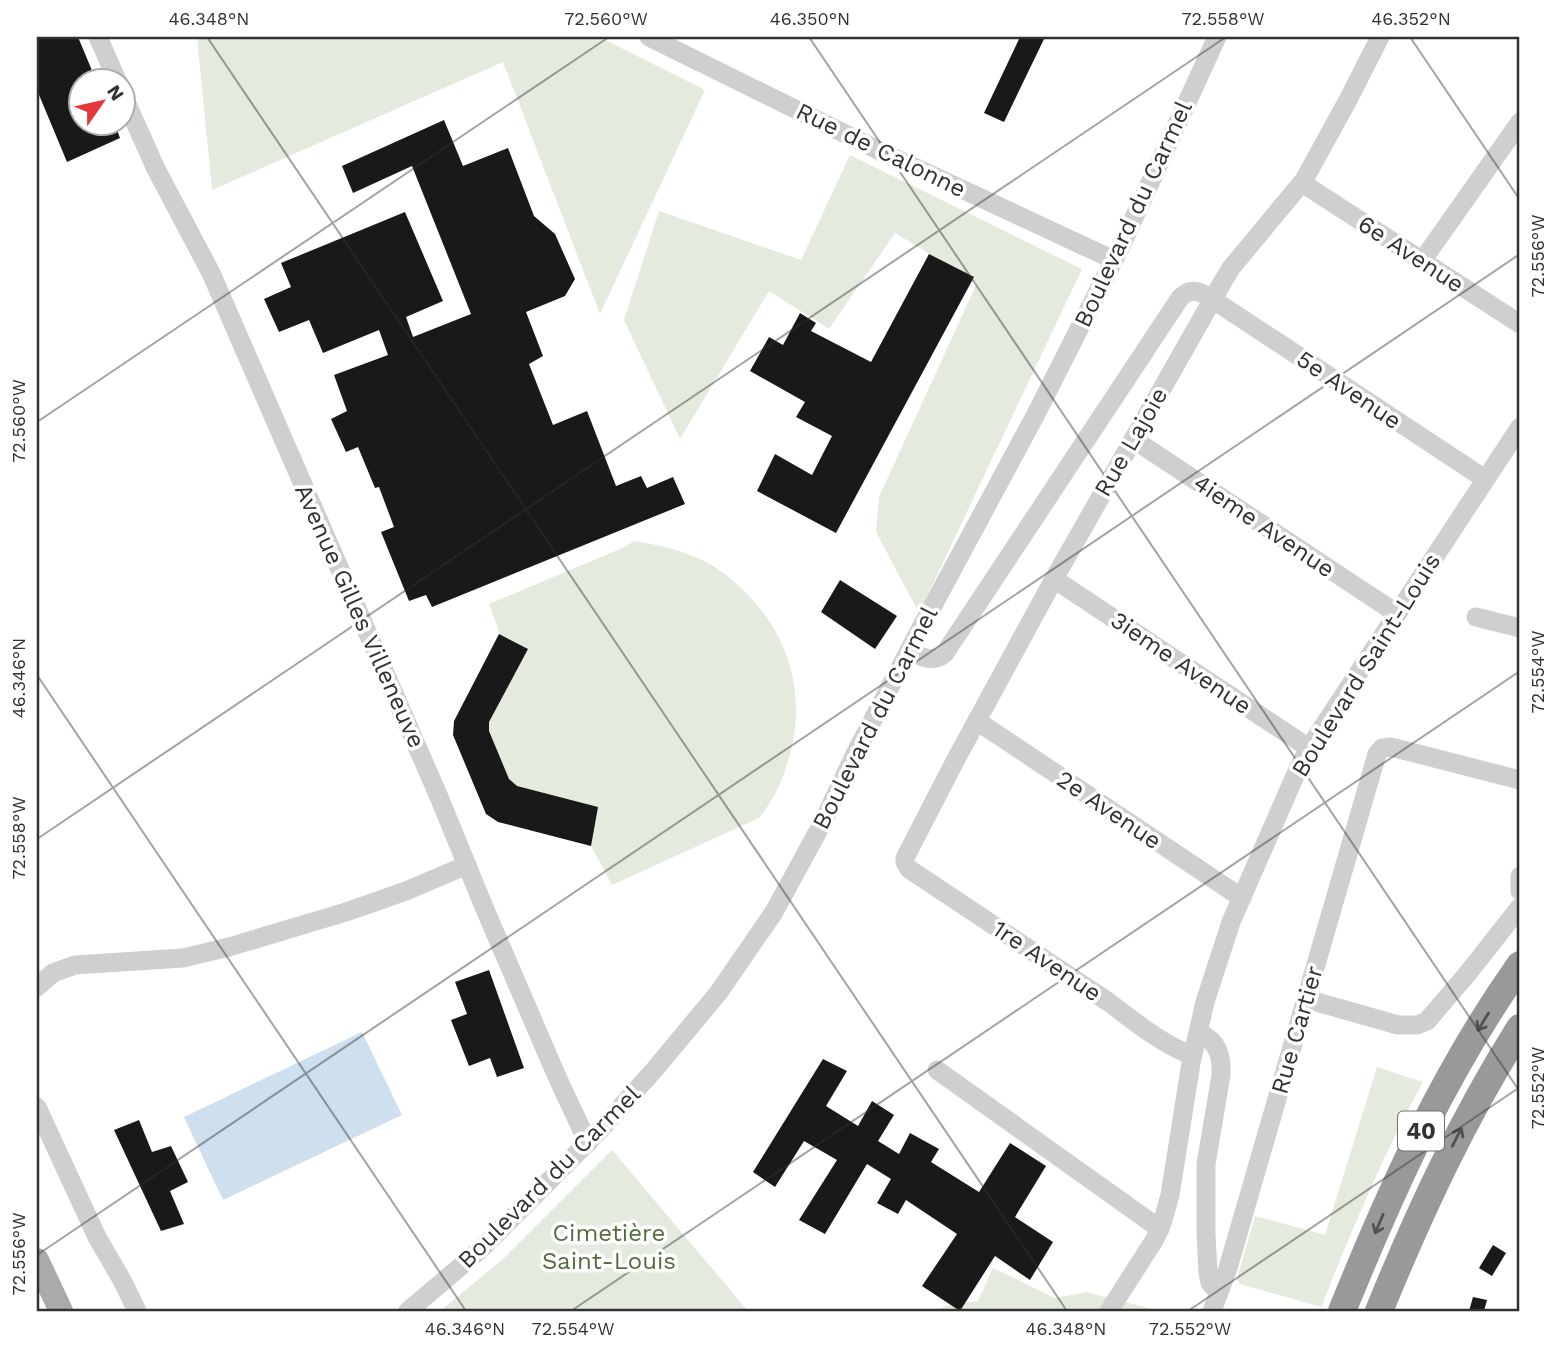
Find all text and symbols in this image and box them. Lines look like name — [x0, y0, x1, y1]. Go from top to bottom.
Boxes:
text: 46.348°N — [169, 8, 249, 29]
text: 72.560°W — [564, 8, 648, 29]
text: 46.350°N — [770, 8, 850, 29]
text: 72.558°W — [1182, 8, 1265, 29]
text: 46.352°N — [1371, 8, 1451, 29]
north arrow — [66, 66, 136, 136]
text: N — [102, 81, 129, 105]
street label: Boulevard du Carmel — [1068, 96, 1198, 331]
street label: Rue de Calonne — [792, 97, 970, 203]
street label: 6e Avenue — [1353, 209, 1469, 299]
text: 72.556°W — [1527, 215, 1548, 297]
street label: 5e Avenue — [1291, 345, 1407, 435]
text: 72.560°W — [8, 379, 29, 463]
street label: Rue Lajoie — [1089, 382, 1173, 502]
street label: 4ieme Avenue — [1188, 469, 1340, 583]
street label: Avenue Gilles Villeneuve — [289, 480, 431, 752]
street label: Boulevard Saint-Louis — [1286, 548, 1446, 782]
street label: Boulevard du Carmel — [807, 601, 944, 834]
street label: 3ieme Avenue — [1106, 606, 1256, 720]
text: 72.554°W — [1527, 631, 1548, 713]
text: 46.346°N — [8, 638, 29, 718]
street label: 2e Avenue — [1051, 765, 1167, 855]
text: 72.558°W — [8, 797, 29, 880]
street label: 1re Avenue — [987, 915, 1107, 1007]
street label: Rue Cartier — [1265, 963, 1329, 1097]
one-way arrow — [1475, 1011, 1489, 1031]
text: 72.552°W — [1527, 1047, 1548, 1129]
street label: Boulevard du Carmel — [452, 1080, 646, 1274]
road number: 40 — [1398, 1112, 1444, 1150]
one-way arrow — [1451, 1127, 1465, 1148]
text: 72.556°W — [8, 1213, 29, 1295]
one-way arrow — [1371, 1213, 1384, 1234]
park label: Cimetière Saint-Louis — [542, 1219, 676, 1275]
text: 46.346°N — [425, 1318, 505, 1339]
text: 72.554°W — [532, 1318, 614, 1339]
text: 46.348°N — [1026, 1318, 1106, 1339]
text: 72.552°W — [1149, 1318, 1231, 1339]

